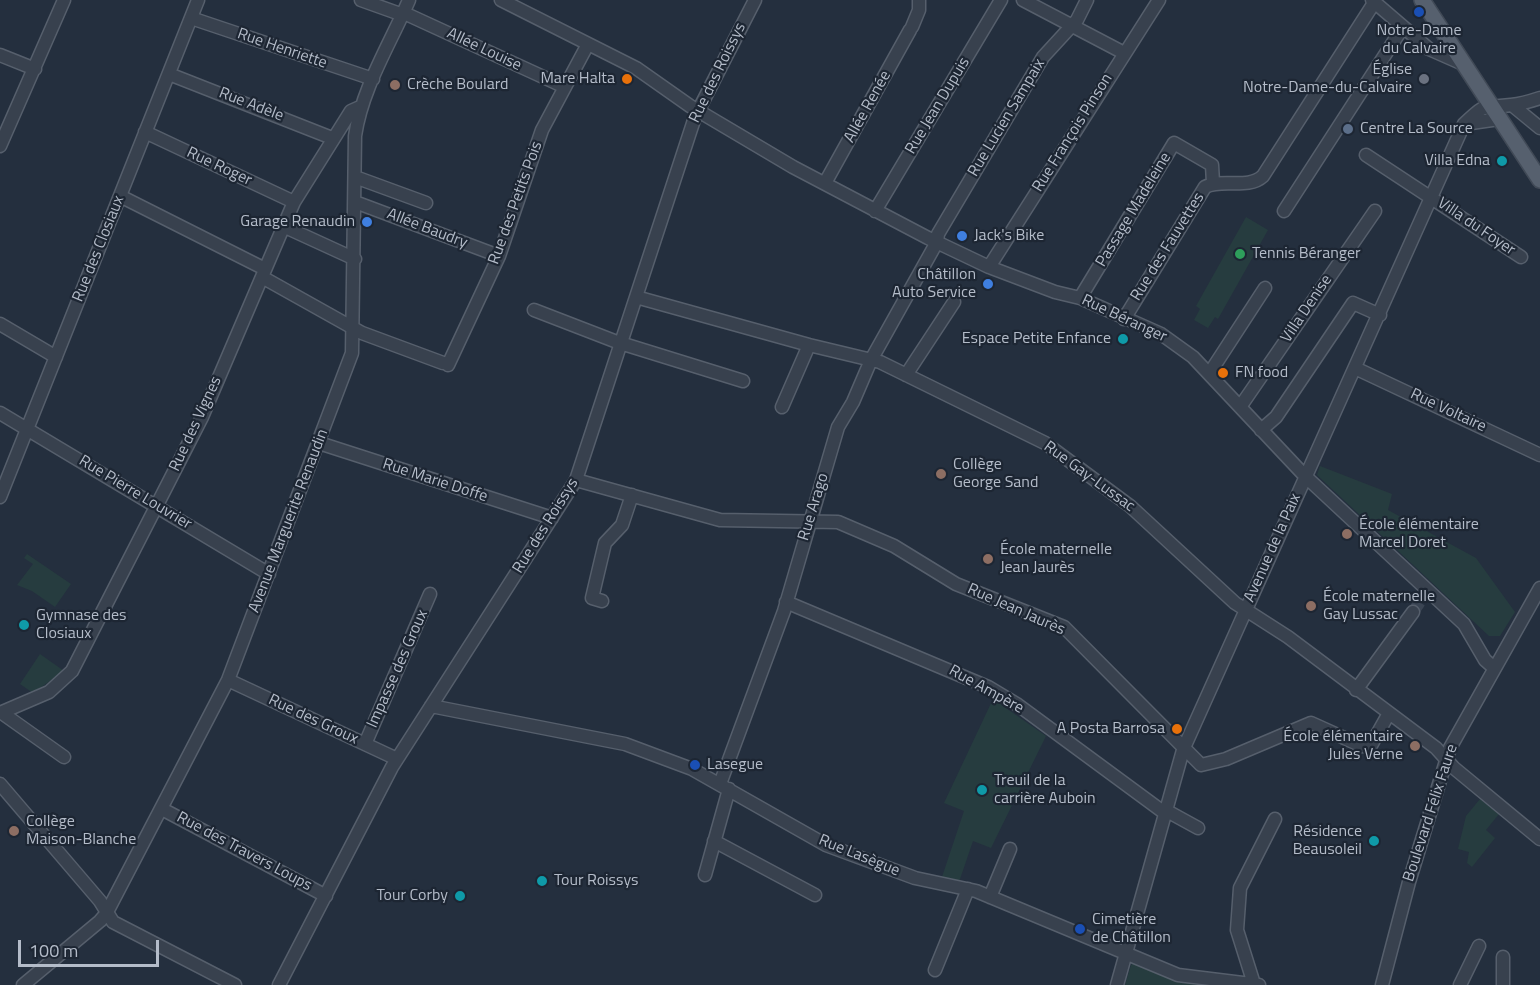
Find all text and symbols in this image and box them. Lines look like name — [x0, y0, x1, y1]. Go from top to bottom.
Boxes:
marker: Notre-Dame du Calvaire — [1412, 5, 1426, 19]
street label: Rue des Roissys — [686, 20, 750, 126]
place label: Notre-Dame du Calvaire — [1377, 21, 1461, 59]
street label: Allée Louise — [444, 24, 524, 76]
street label: Rue Henriette — [235, 25, 329, 73]
street label: Rue Jean Dupuis — [902, 54, 974, 158]
street label: Rue Lucien Sampaix — [964, 56, 1050, 180]
place label: Église Notre-Dame-du-Calvaire — [1243, 60, 1412, 98]
street label: Allée Renée — [840, 68, 896, 146]
place label: Mare Halta — [540, 69, 615, 89]
street label: Rue François Pinson — [1029, 70, 1117, 196]
marker: Mare Halta — [620, 72, 634, 86]
marker: Église Notre-Dame-du-Calvaire — [1417, 72, 1431, 86]
place label: Crèche Boulard — [407, 75, 509, 95]
marker: Crèche Boulard — [388, 78, 402, 92]
street label: Rue Adèle — [216, 84, 286, 126]
place label: Centre La Source — [1360, 119, 1473, 139]
marker: Centre La Source — [1341, 122, 1355, 136]
street label: Rue des Petits Pois — [485, 139, 547, 267]
street label: Rue Roger — [183, 144, 255, 190]
street label: Passage Madeleine — [1092, 149, 1176, 271]
place label: Villa Edna — [1424, 151, 1490, 171]
marker: Villa Edna — [1495, 154, 1509, 168]
street label: Rue des Fauvettes — [1127, 189, 1209, 305]
street label: Rue des Closiaux — [69, 193, 129, 305]
street label: Villa du Foyer — [1433, 194, 1519, 260]
street label: Allée Baudry — [384, 205, 470, 253]
place label: Garage Renaudin — [240, 212, 355, 232]
marker: Garage Renaudin — [360, 215, 374, 229]
place label: Jack's Bike — [974, 226, 1044, 246]
marker: Jack's Bike — [955, 229, 969, 243]
place label: Tennis Béranger — [1252, 244, 1361, 264]
marker: Tennis Béranger — [1233, 247, 1247, 261]
place label: Châtillon Auto Service — [892, 265, 976, 303]
street label: Villa Denise — [1277, 271, 1337, 347]
marker: Châtillon Auto Service — [981, 277, 995, 291]
street label: Rue Béranger — [1078, 291, 1170, 347]
place label: Espace Petite Enfance — [962, 329, 1111, 349]
marker: Espace Petite Enfance — [1116, 332, 1130, 346]
place label: FN food — [1235, 363, 1288, 383]
marker: FN food — [1216, 366, 1230, 380]
street label: Rue des Vignes — [166, 373, 226, 475]
street label: Rue Voltaire — [1407, 385, 1489, 437]
street label: Avenue Marguerite Renaudin — [245, 427, 333, 615]
street label: Rue Gay-Lussac — [1040, 437, 1138, 517]
street label: Rue Pierre Louvrier — [75, 452, 195, 534]
street label: Rue Marie Doffe — [380, 455, 490, 507]
place label: Collège George Sand — [953, 455, 1038, 493]
marker: Collège George Sand — [934, 467, 948, 481]
street label: Rue Arago — [795, 471, 833, 543]
street label: Rue des Roissys — [509, 475, 583, 577]
street label: Avenue de la Paix — [1240, 491, 1306, 605]
place label: École élémentaire Marcel Doret — [1359, 515, 1479, 553]
marker: École élémentaire Marcel Doret — [1340, 527, 1354, 541]
place label: École maternelle Jean Jaurès — [1000, 540, 1112, 578]
marker: École maternelle Jean Jaurès — [981, 552, 995, 566]
street label: Rue Jean Jaurès — [964, 580, 1068, 640]
place label: École maternelle Gay Lussac — [1323, 587, 1435, 625]
marker: École maternelle Gay Lussac — [1304, 599, 1318, 613]
place label: Gymnase des Closiaux — [36, 606, 126, 644]
street label: Impasse des Groux — [363, 607, 433, 731]
marker: Gymnase des Closiaux — [17, 618, 31, 632]
street label: Rue Ampère — [945, 662, 1027, 718]
street label: Rue des Groux — [265, 691, 361, 749]
place label: A Posta Barrosa — [1057, 719, 1165, 739]
marker: A Posta Barrosa — [1170, 722, 1184, 736]
place label: École élémentaire Jules Verne — [1283, 727, 1403, 765]
marker: École élémentaire Jules Verne — [1408, 739, 1422, 753]
street label: Boulevard Félix Faure — [1400, 742, 1462, 884]
place label: Lasegue — [707, 755, 763, 775]
marker: Lasegue — [688, 758, 702, 772]
place label: Treuil de la carrière Auboin — [994, 771, 1096, 809]
marker: Treuil de la carrière Auboin — [975, 783, 989, 797]
street label: Rue des Travers Loups — [173, 808, 315, 896]
place label: Collège Maison-Blanche — [26, 812, 136, 850]
place label: Résidence Beausoleil — [1293, 822, 1362, 860]
marker: Collège Maison-Blanche — [7, 824, 21, 838]
street label: Rue Lasègue — [816, 831, 902, 881]
marker: Résidence Beausoleil — [1367, 834, 1381, 848]
place label: Tour Roissys — [554, 871, 638, 891]
marker: Tour Roissys — [535, 874, 549, 888]
place label: Tour Corby — [377, 886, 448, 906]
marker: Tour Corby — [453, 889, 467, 903]
place label: Cimetière de Châtillon — [1092, 910, 1171, 948]
marker: Cimetière de Châtillon — [1073, 922, 1087, 936]
scale bar — [21, 928, 162, 966]
text: 100 m — [29, 937, 78, 964]

